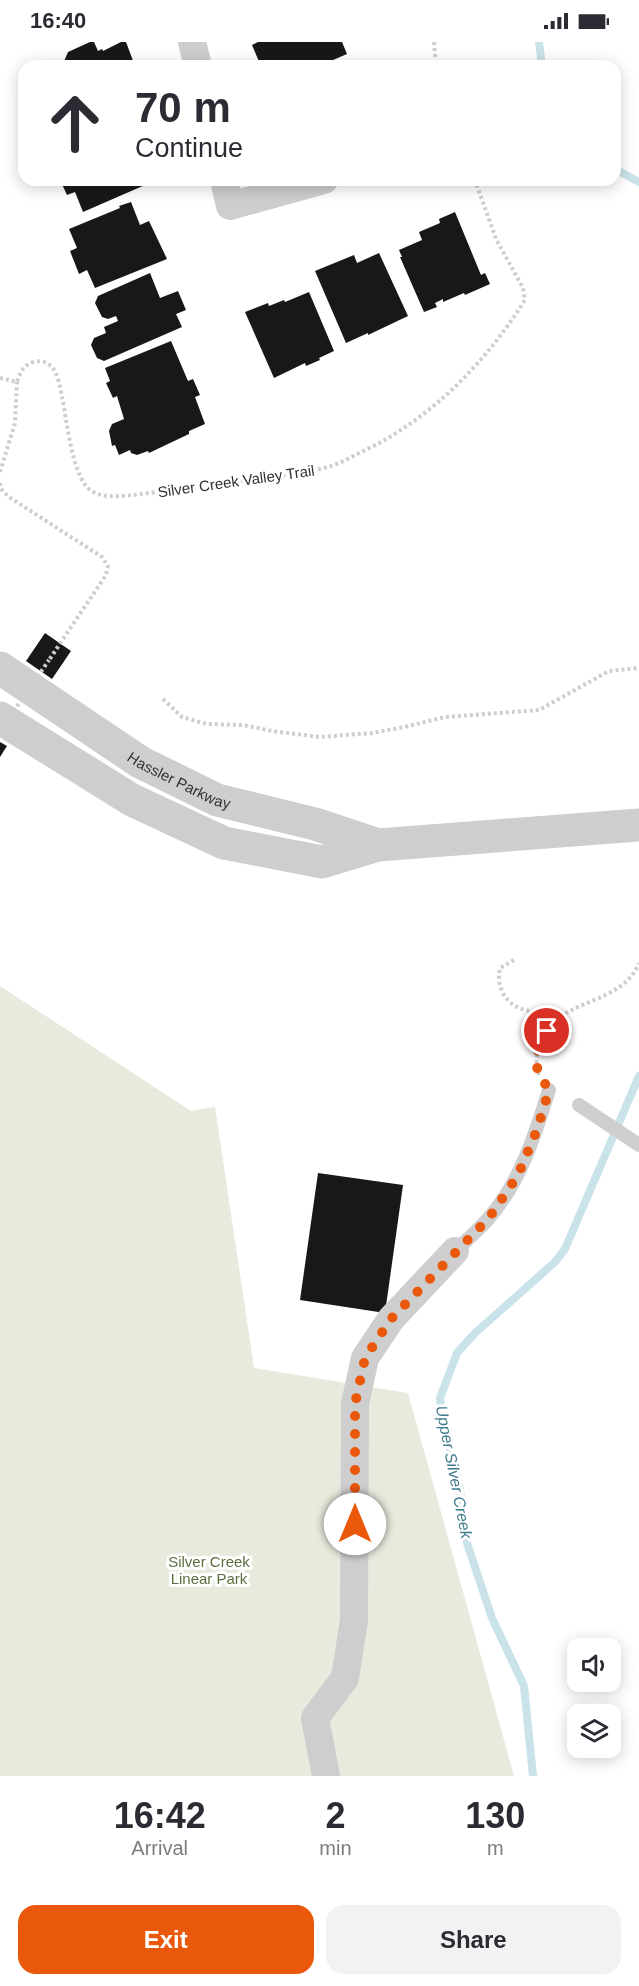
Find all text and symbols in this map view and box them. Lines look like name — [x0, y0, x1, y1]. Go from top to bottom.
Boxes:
text: 16:40 — [30, 8, 86, 33]
icon: ahead — [36, 84, 114, 162]
text: 70 m — [135, 84, 231, 131]
text: Continue — [135, 133, 243, 163]
street label: Silver Creek Valley Trail — [157, 462, 315, 500]
street label: Hassler Parkway — [125, 748, 233, 812]
pin — [521, 1005, 572, 1056]
icon: arrive — [530, 1014, 563, 1047]
water label: Upper Silver Creek — [433, 1404, 475, 1541]
position arrow — [323, 1492, 387, 1556]
park label: Silver Creek Linear Park — [168, 1553, 250, 1587]
map controls — [567, 1638, 621, 1758]
button: sound — [567, 1638, 621, 1692]
button: layers — [567, 1704, 621, 1758]
text: 16:42 — [114, 1795, 206, 1836]
text: 2 — [325, 1795, 345, 1836]
text: 130 — [465, 1795, 525, 1836]
text: Arrival — [131, 1837, 188, 1859]
text: min — [319, 1837, 352, 1859]
text: m — [487, 1837, 504, 1859]
button: Exit — [18, 1905, 314, 1974]
button: Share — [326, 1905, 621, 1974]

